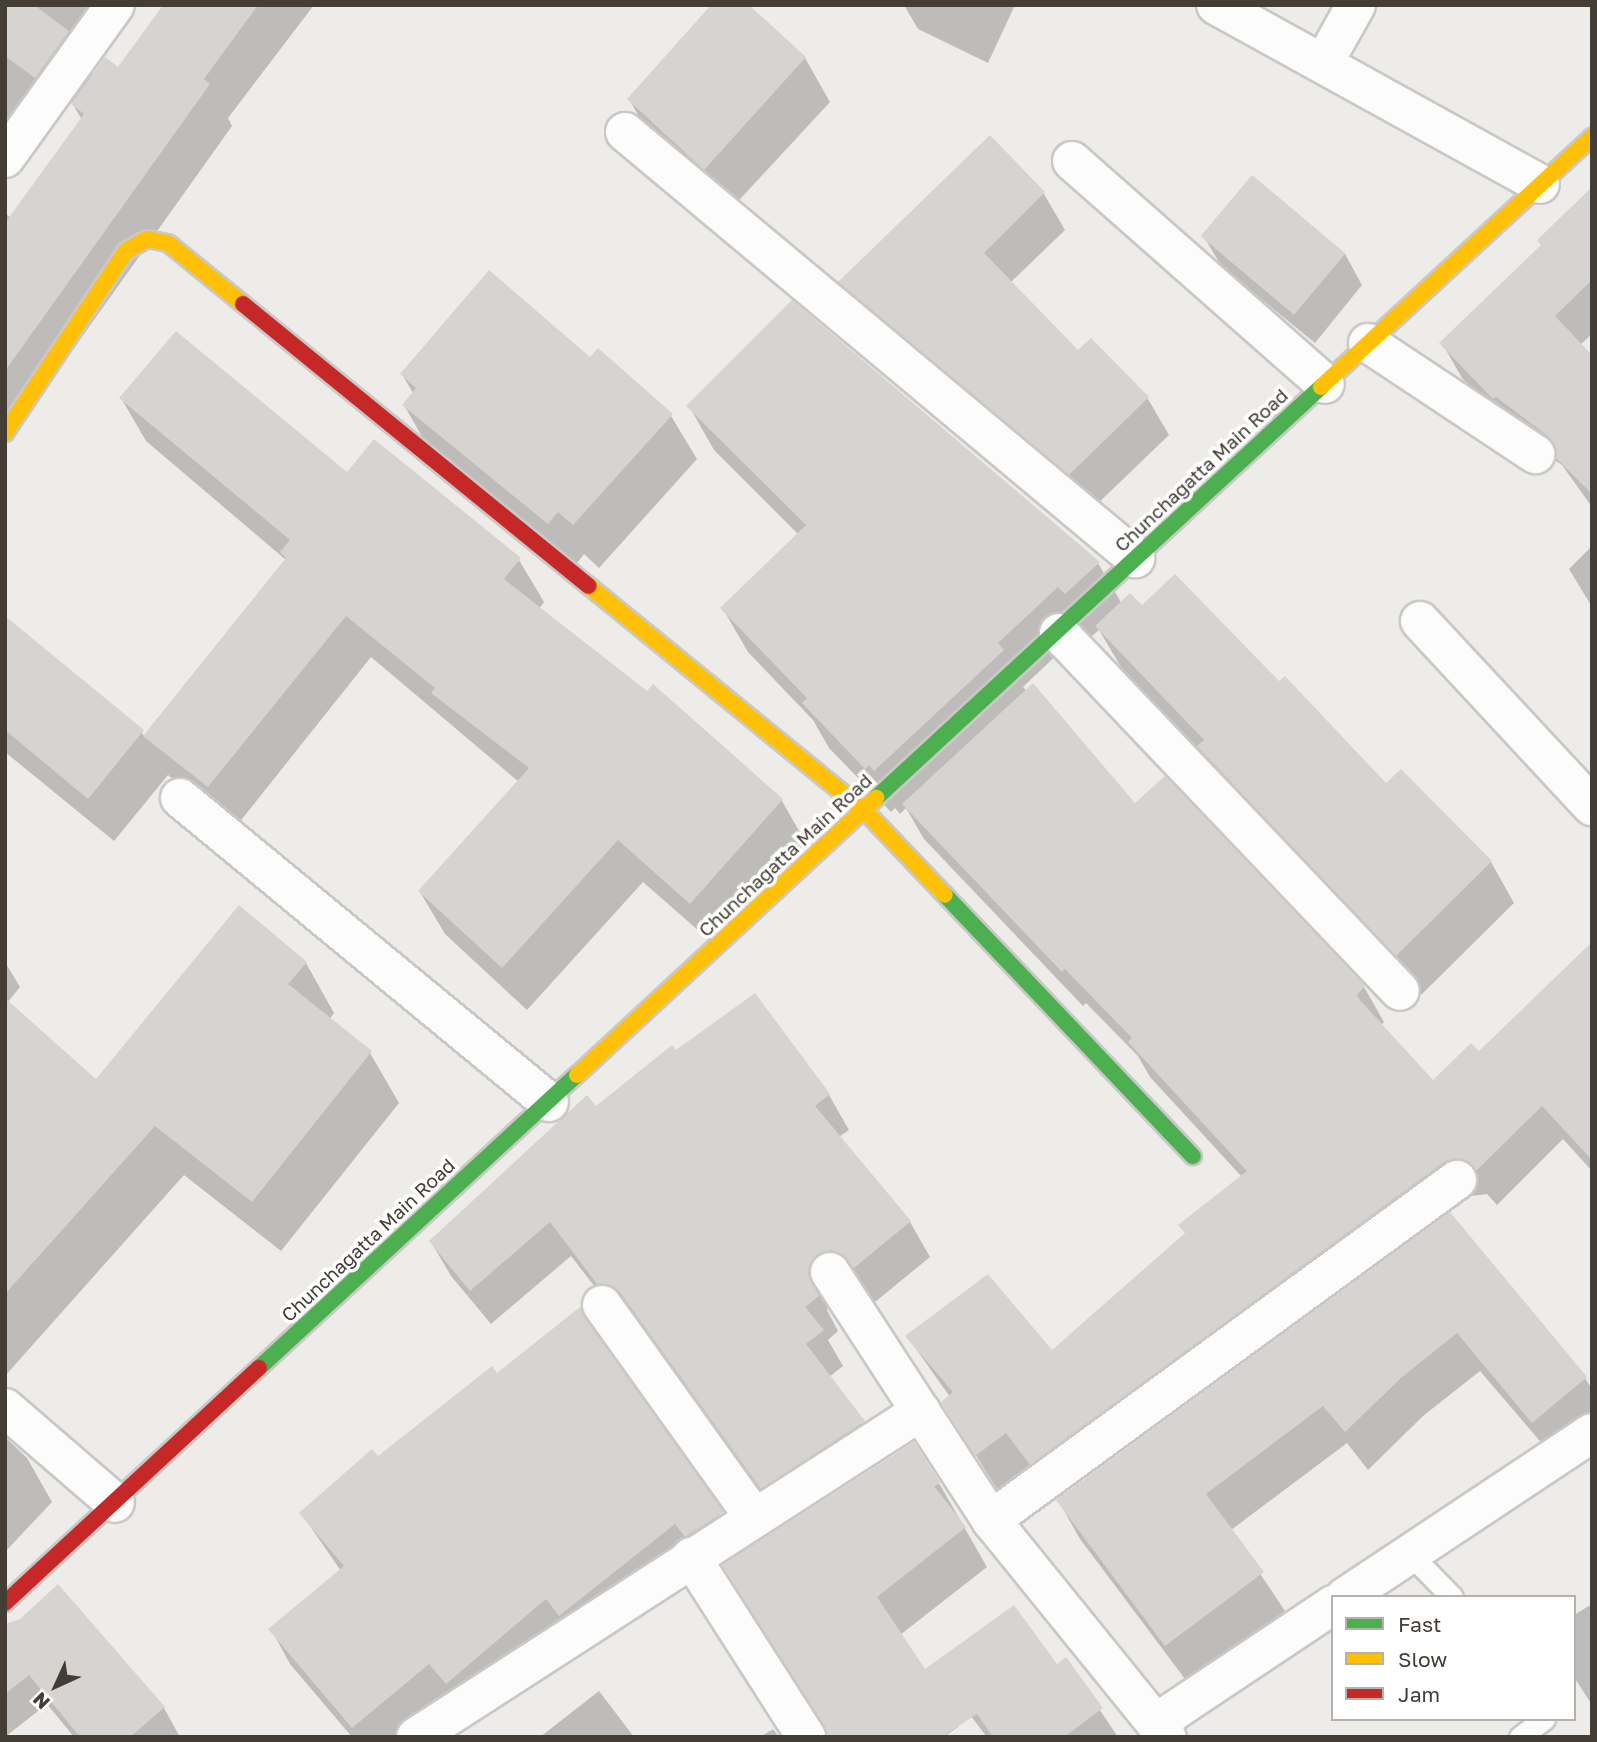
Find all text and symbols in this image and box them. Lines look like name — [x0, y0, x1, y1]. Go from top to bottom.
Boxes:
street label: Chunchagatta Main Road — [1110, 384, 1292, 556]
street label: Chunchagatta Main Road — [694, 769, 876, 941]
street label: Chunchagatta Main Road — [277, 1154, 459, 1326]
legend — [1331, 1595, 1576, 1721]
text: Fast — [1398, 1611, 1441, 1637]
text: Slow — [1398, 1646, 1447, 1672]
north arrow — [21, 1651, 91, 1721]
text: Jam — [1398, 1681, 1440, 1707]
text: N — [28, 1688, 54, 1714]

